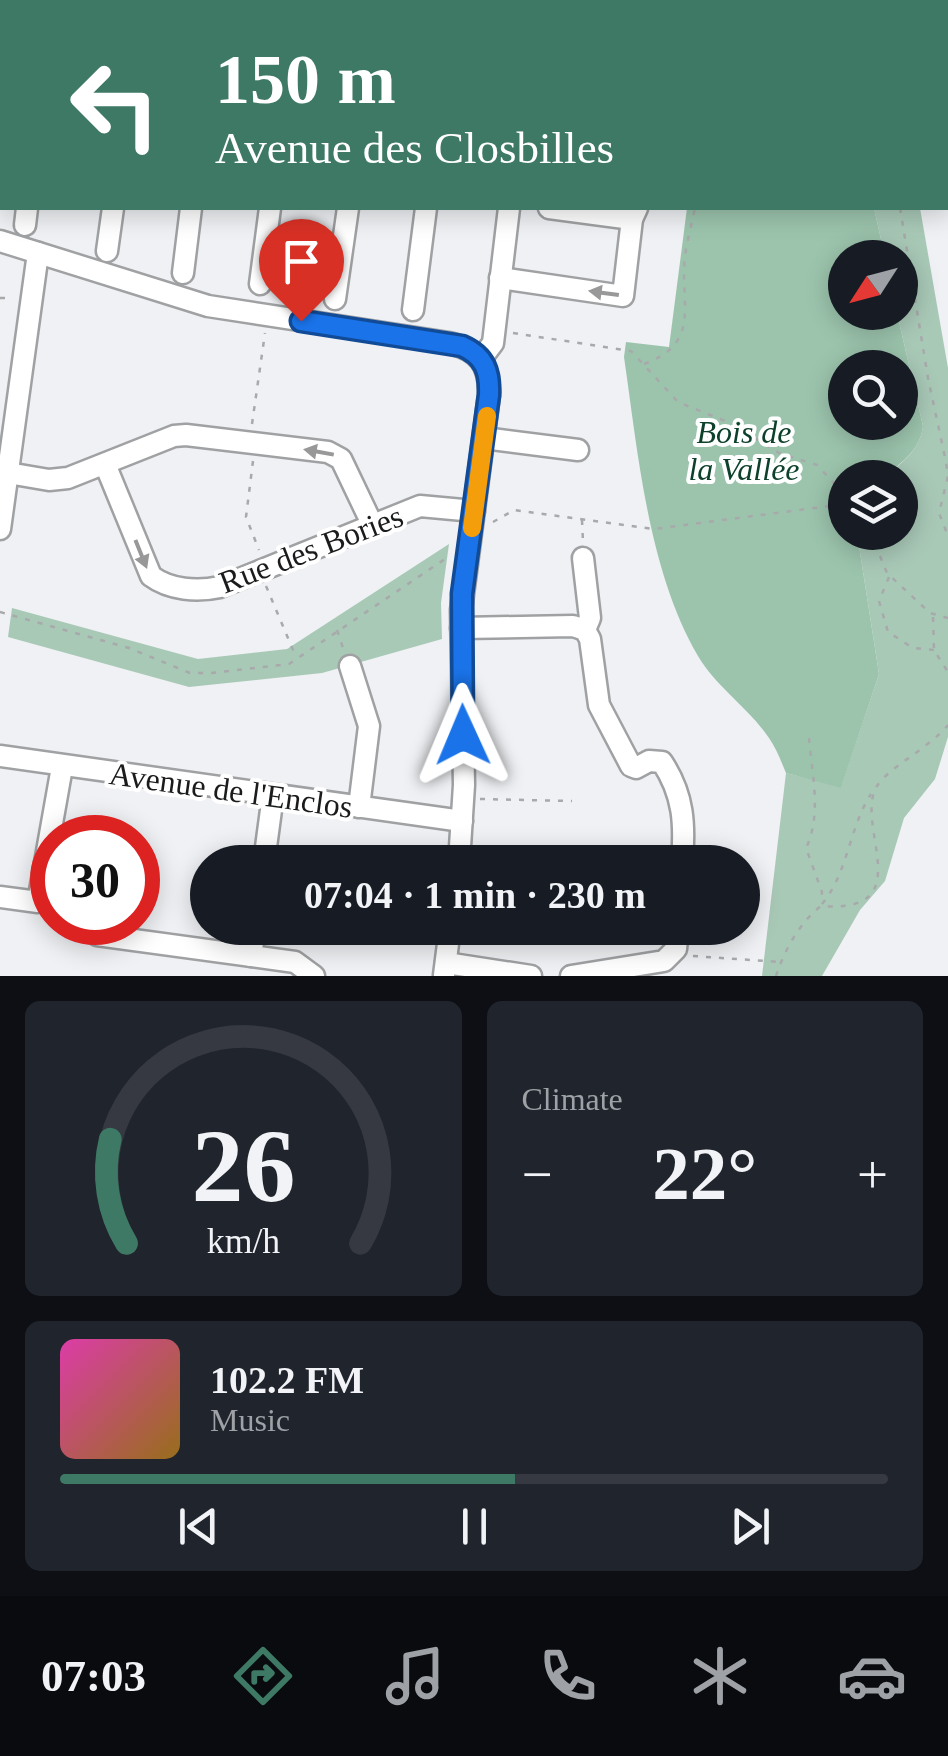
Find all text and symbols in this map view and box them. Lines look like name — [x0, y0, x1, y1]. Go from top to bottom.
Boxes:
icon: left — [50, 40, 180, 170]
text: 150 m — [215, 41, 396, 118]
text: Avenue des Closbilles — [215, 123, 614, 173]
pin — [259, 219, 344, 322]
icon: arrive — [274, 234, 329, 289]
north arrow — [828, 240, 918, 330]
map controls — [828, 240, 918, 550]
one-way arrow — [588, 285, 619, 301]
button: search — [828, 350, 918, 440]
park label: Bois de la Vallée — [688, 414, 800, 487]
one-way arrow — [303, 444, 334, 459]
button: layers — [828, 460, 918, 550]
street label: Rue des Bories — [214, 497, 408, 601]
one-way arrow — [134, 540, 150, 570]
position arrow — [411, 683, 515, 787]
street label: Avenue de l'Enclos — [107, 755, 355, 825]
speed limit sign: 30 — [30, 815, 160, 945]
text: 07:04 · 1 min · 230 m — [304, 874, 646, 916]
text: Climate — [522, 1081, 623, 1117]
text: 26 — [191, 1108, 295, 1223]
text: 22° — [652, 1132, 757, 1215]
text: − — [522, 1144, 553, 1205]
text: + — [857, 1144, 888, 1205]
text: km/h — [207, 1221, 280, 1261]
text: 102.2 FM — [210, 1359, 364, 1401]
text: Music — [210, 1402, 290, 1438]
icon: previous — [171, 1499, 226, 1554]
icon: pause — [447, 1499, 502, 1554]
icon: next — [723, 1499, 778, 1554]
icon: directions — [228, 1641, 298, 1711]
icon: music — [380, 1641, 450, 1711]
icon: phone — [533, 1641, 603, 1711]
icon: climate — [685, 1641, 755, 1711]
icon: car — [837, 1641, 907, 1711]
text: 07:03 — [41, 1651, 146, 1701]

